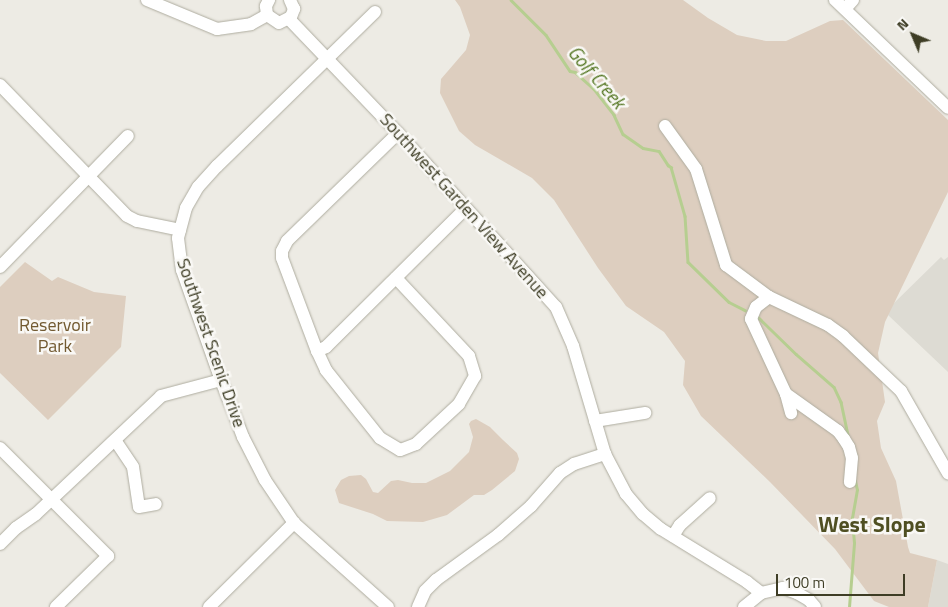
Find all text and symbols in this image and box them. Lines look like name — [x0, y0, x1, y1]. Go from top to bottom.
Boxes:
north arrow — [888, 10, 938, 60]
text: N — [891, 13, 913, 35]
water label: Golf Creek — [564, 41, 630, 113]
street label: Southwest Garden View Avenue — [375, 109, 553, 303]
street label: Southwest Scenic Drive — [172, 256, 250, 430]
park label: Reservoir Park — [19, 315, 91, 358]
district label: West Slope — [818, 512, 926, 538]
scale bar — [778, 564, 907, 596]
text: 100 m — [784, 571, 825, 594]

